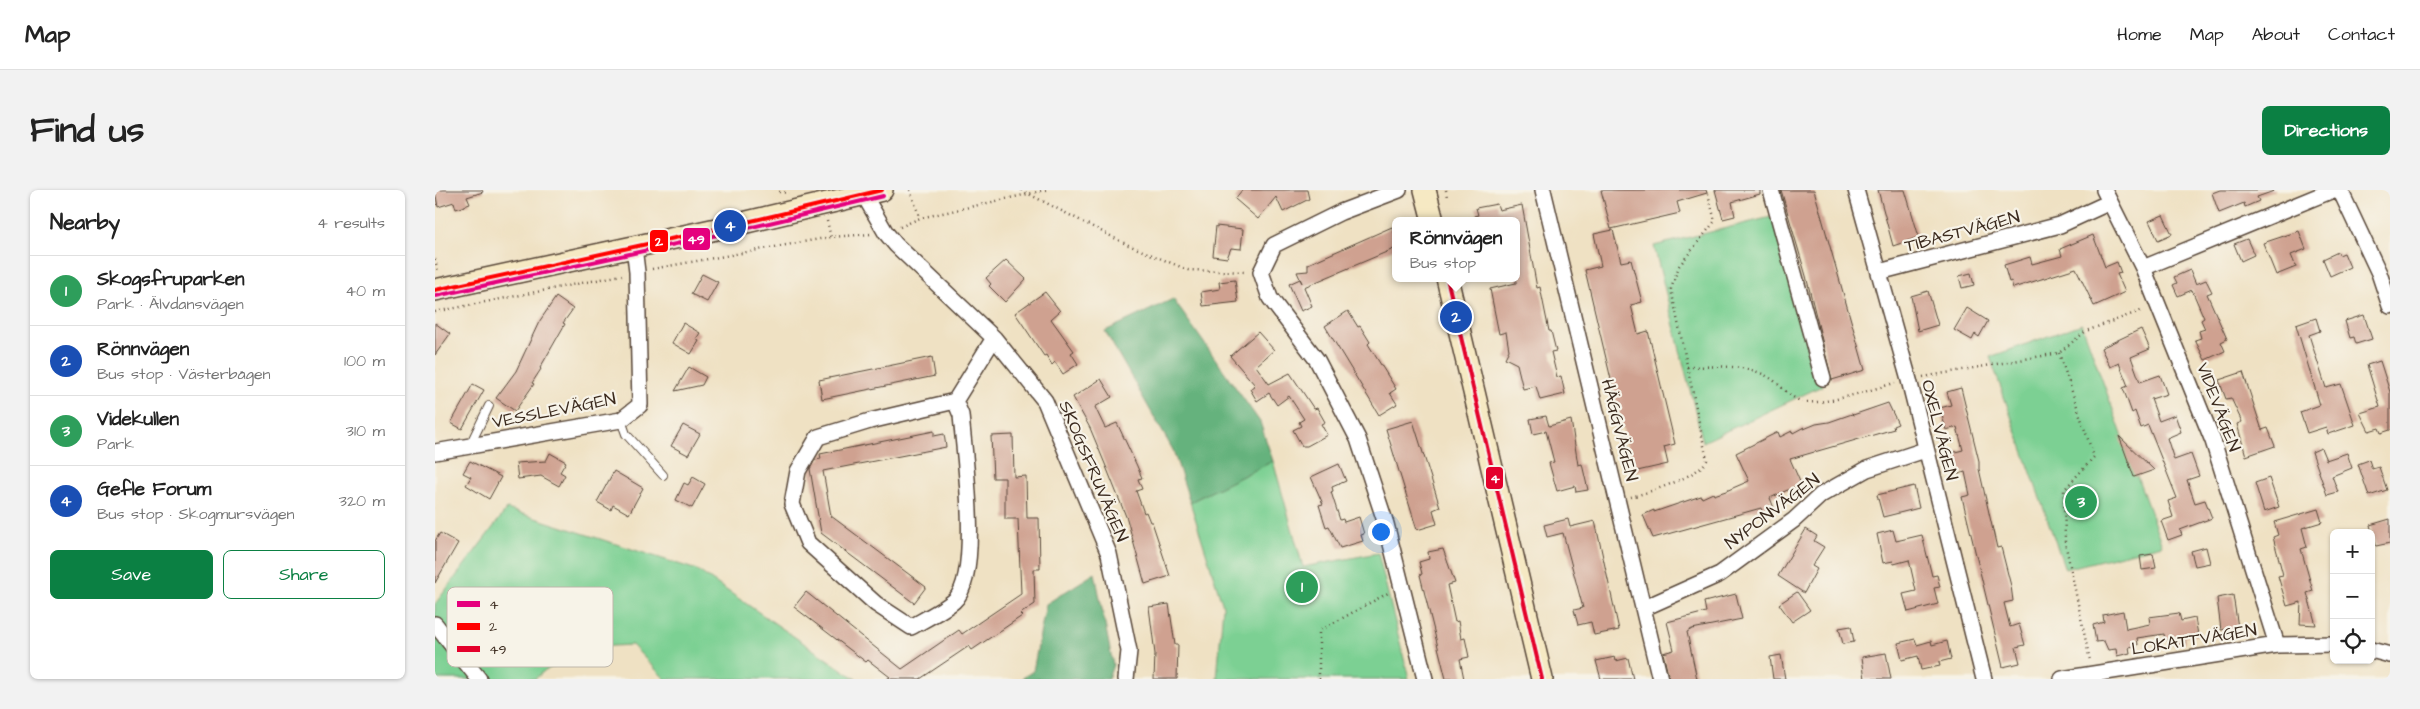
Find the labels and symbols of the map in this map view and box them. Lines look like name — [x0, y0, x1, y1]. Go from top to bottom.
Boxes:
street label: TIBASTVÄGEN — [1902, 204, 2022, 259]
pin: 4 — [714, 207, 746, 245]
line badge: 49 — [682, 227, 711, 251]
line badge: 2 — [649, 229, 669, 253]
text: 49 — [687, 230, 705, 250]
text: 2 — [654, 232, 664, 252]
pin: 2 — [1440, 298, 1472, 336]
street label: VIDEVÄGEN — [2190, 359, 2247, 455]
street label: HÄGGVÄGEN — [1595, 376, 1644, 484]
street label: OXELVÄGEN — [1915, 377, 1964, 483]
street label: VESSLEVÄGEN — [490, 386, 618, 435]
street label: SKOGSFRUVÄGEN — [1052, 397, 1135, 546]
line badge: 4 — [1485, 466, 1504, 490]
street label: NYPONVÄGEN — [1720, 467, 1825, 555]
text: 4 — [1490, 469, 1500, 489]
pin: 3 — [2065, 483, 2097, 521]
your location — [1368, 519, 1394, 545]
pin: 1 — [1286, 568, 1318, 606]
legend — [447, 587, 613, 667]
text: 4 — [489, 595, 499, 615]
text: 2 — [489, 617, 497, 637]
street label: LOKATTVÄGEN — [2130, 617, 2259, 662]
text: 49 — [489, 640, 507, 660]

